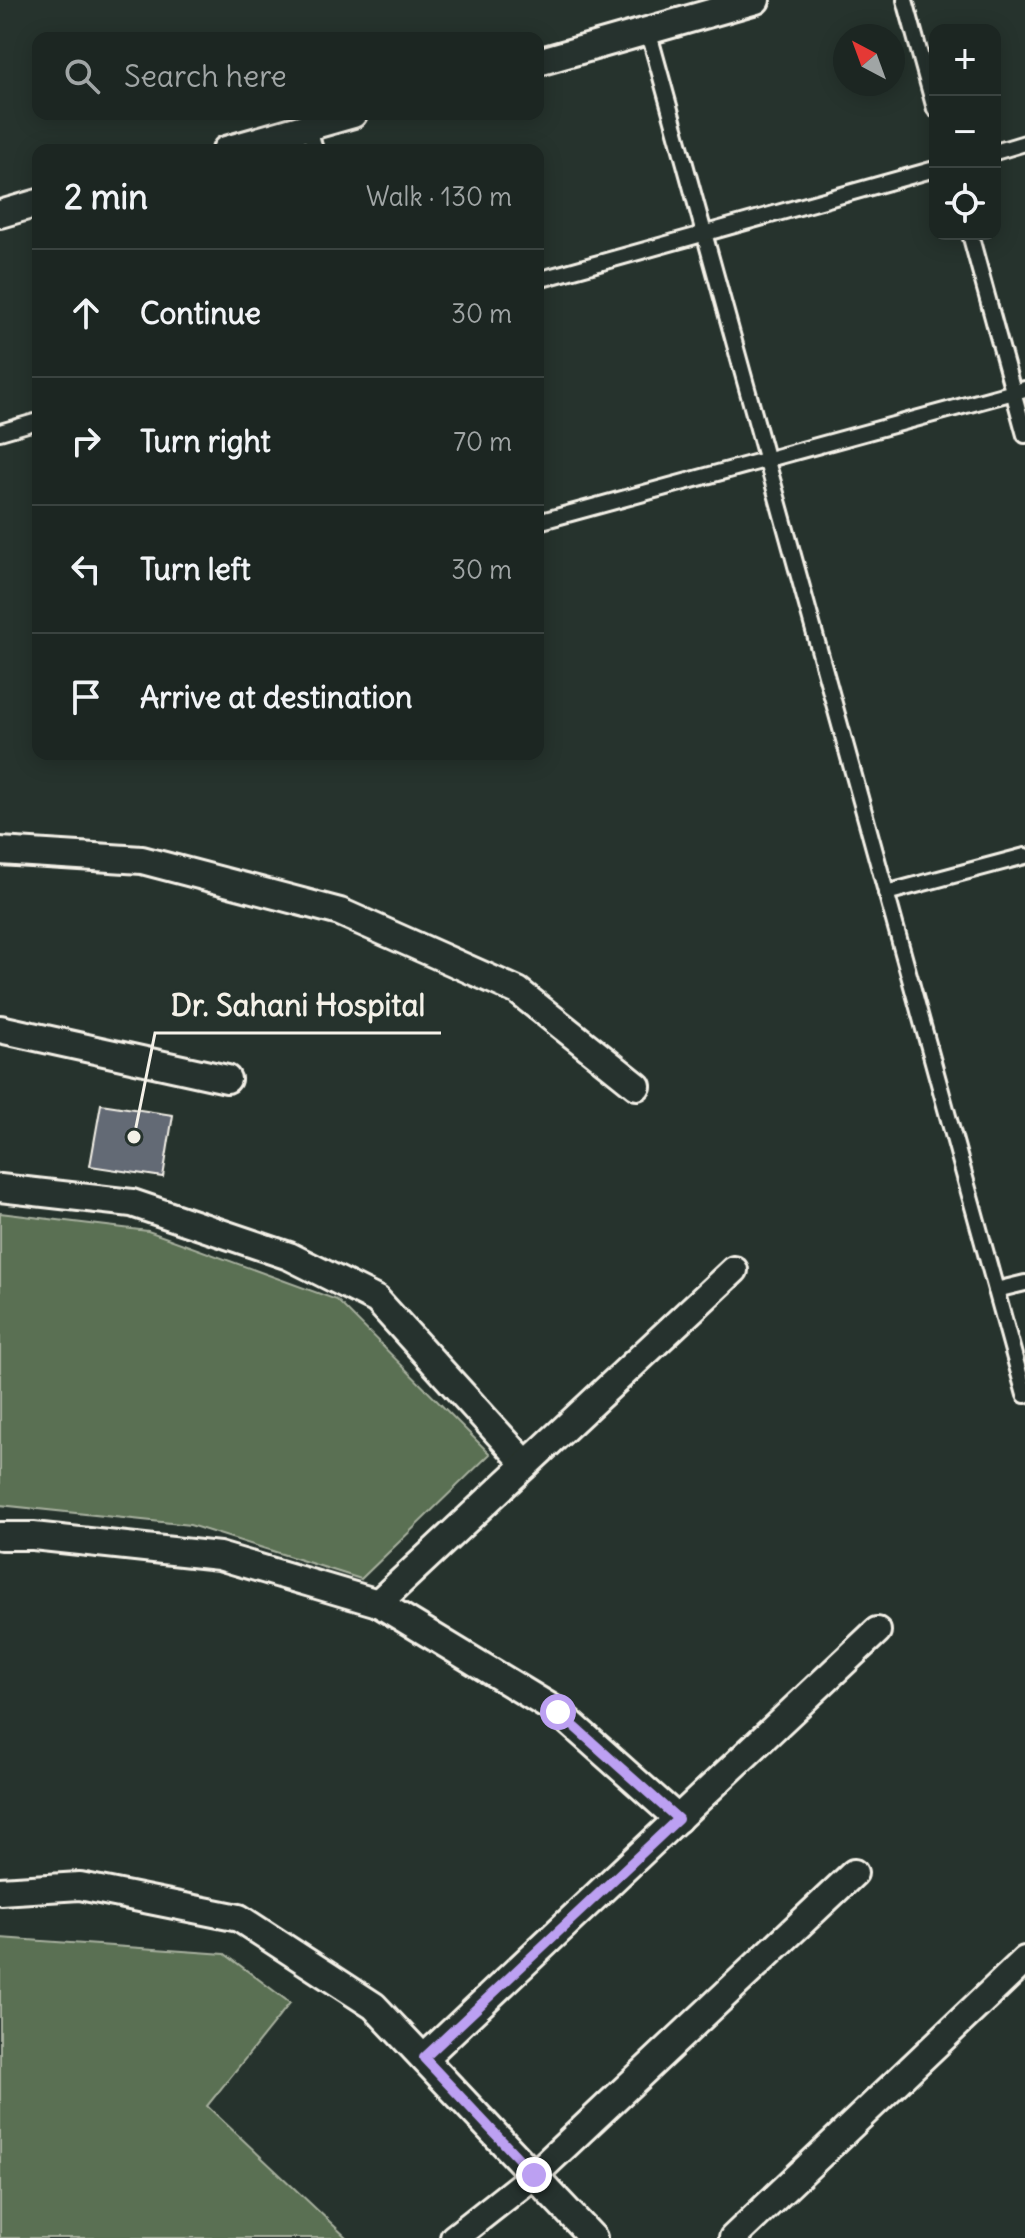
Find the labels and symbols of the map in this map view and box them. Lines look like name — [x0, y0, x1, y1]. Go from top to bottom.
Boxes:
north arrow — [833, 24, 905, 96]
callout: Dr. Sahani Hospital — [155, 979, 441, 1033]
text: Dr. Sahani Hospital — [171, 986, 425, 1024]
route start — [540, 1694, 576, 1730]
route end — [516, 2157, 552, 2193]

